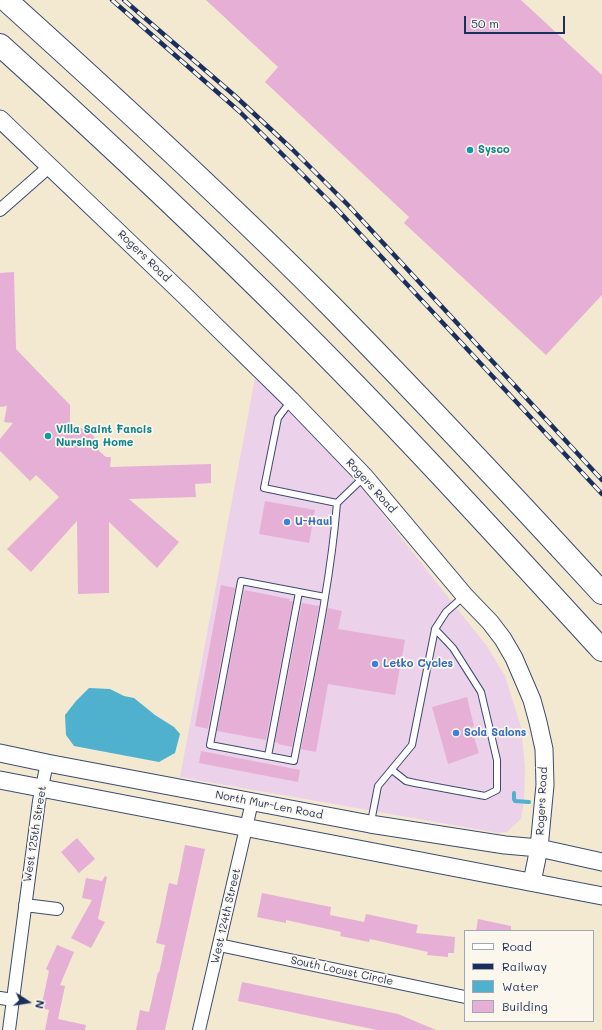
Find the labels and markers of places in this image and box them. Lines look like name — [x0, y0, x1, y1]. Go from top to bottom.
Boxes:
place label: Sysco — [478, 143, 510, 157]
marker: Sysco — [465, 145, 475, 155]
place label: Villa Saint Fancis Nursing Home — [56, 423, 152, 449]
marker: Villa Saint Fancis Nursing Home — [43, 431, 53, 441]
place label: U-Haul — [295, 515, 332, 529]
marker: U-Haul — [282, 517, 292, 527]
place label: Letko Cycles — [383, 657, 453, 671]
marker: Letko Cycles — [370, 659, 380, 669]
place label: Sola Salons — [464, 726, 526, 740]
marker: Sola Salons — [451, 728, 461, 738]

